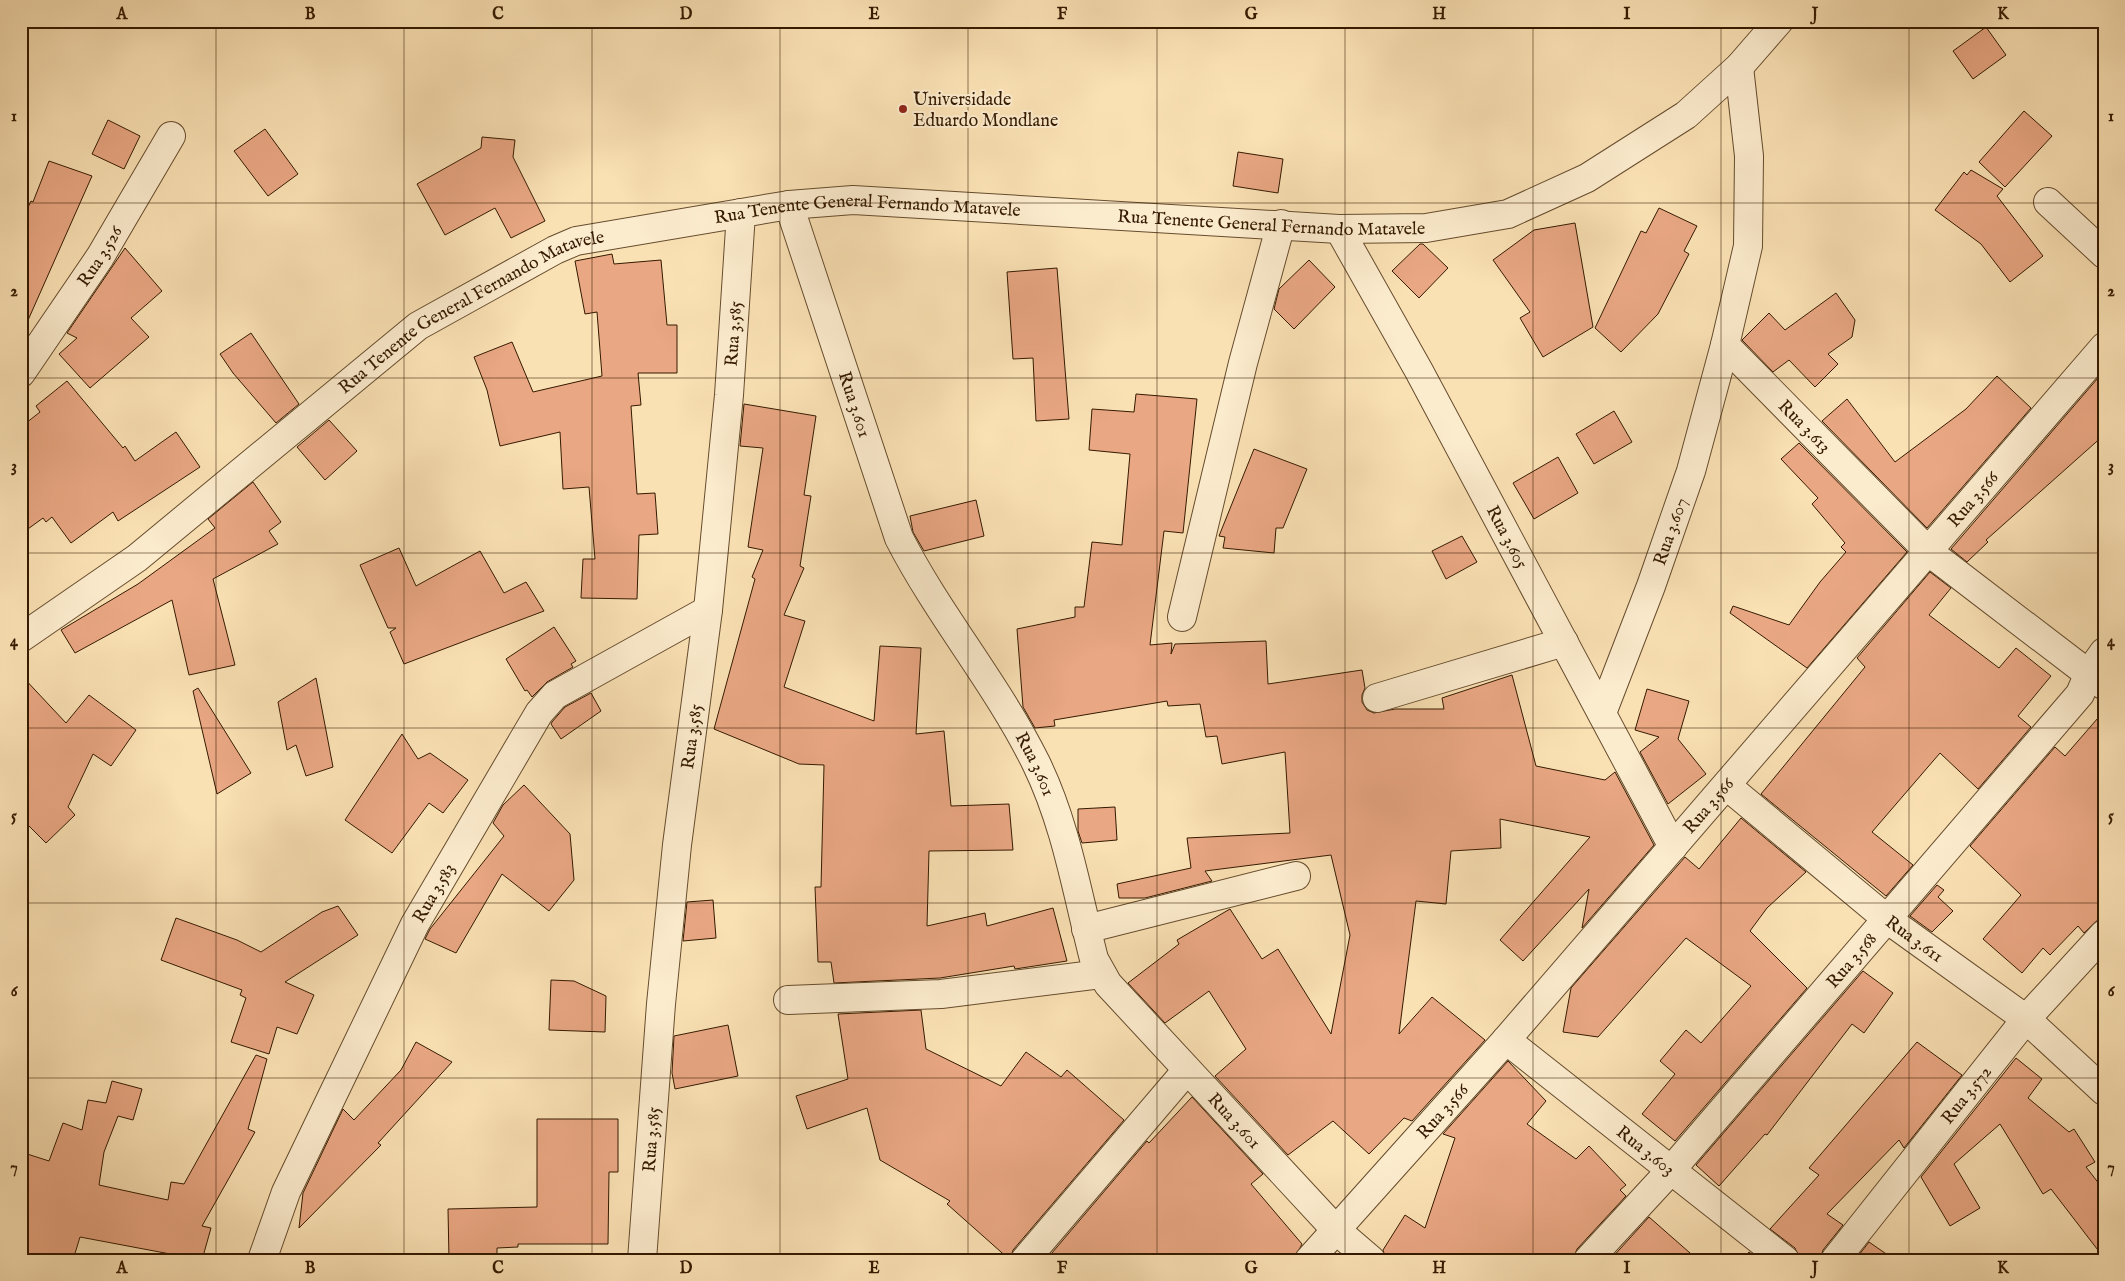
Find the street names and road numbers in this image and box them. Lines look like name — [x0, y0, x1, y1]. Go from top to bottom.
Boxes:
street label: Rua Tenente General Fernando Matavele — [712, 190, 1021, 230]
street label: Rua Tenente General Fernando Matavele — [1117, 206, 1425, 242]
street label: Rua 3.526 — [73, 222, 129, 292]
street label: Rua Tenente General Fernando Matavele — [334, 226, 606, 400]
street label: Rua 3.585 — [721, 300, 748, 367]
street label: Rua 3.601 — [832, 369, 875, 441]
street label: Rua 3.613 — [1772, 395, 1835, 459]
street label: Rua 3.566 — [1943, 467, 2005, 533]
street label: Rua 3.607 — [1649, 495, 1694, 569]
street label: Rua 3.605 — [1480, 502, 1533, 574]
street label: Rua 3.585 — [677, 702, 709, 771]
street label: Rua 3.601 — [1009, 729, 1059, 800]
street label: Rua 3.566 — [1679, 773, 1740, 839]
street label: Rua 3.583 — [408, 859, 461, 927]
street label: Rua 3.611 — [1880, 911, 1947, 969]
street label: Rua 3.568 — [1822, 929, 1883, 994]
street label: Rua 3.572 — [1937, 1062, 1998, 1130]
street label: Rua 3.566 — [1413, 1079, 1475, 1145]
street label: Rua 3.601 — [1202, 1089, 1265, 1154]
street label: Rua 3.585 — [639, 1106, 666, 1173]
street label: Rua 3.603 — [1611, 1121, 1679, 1182]

